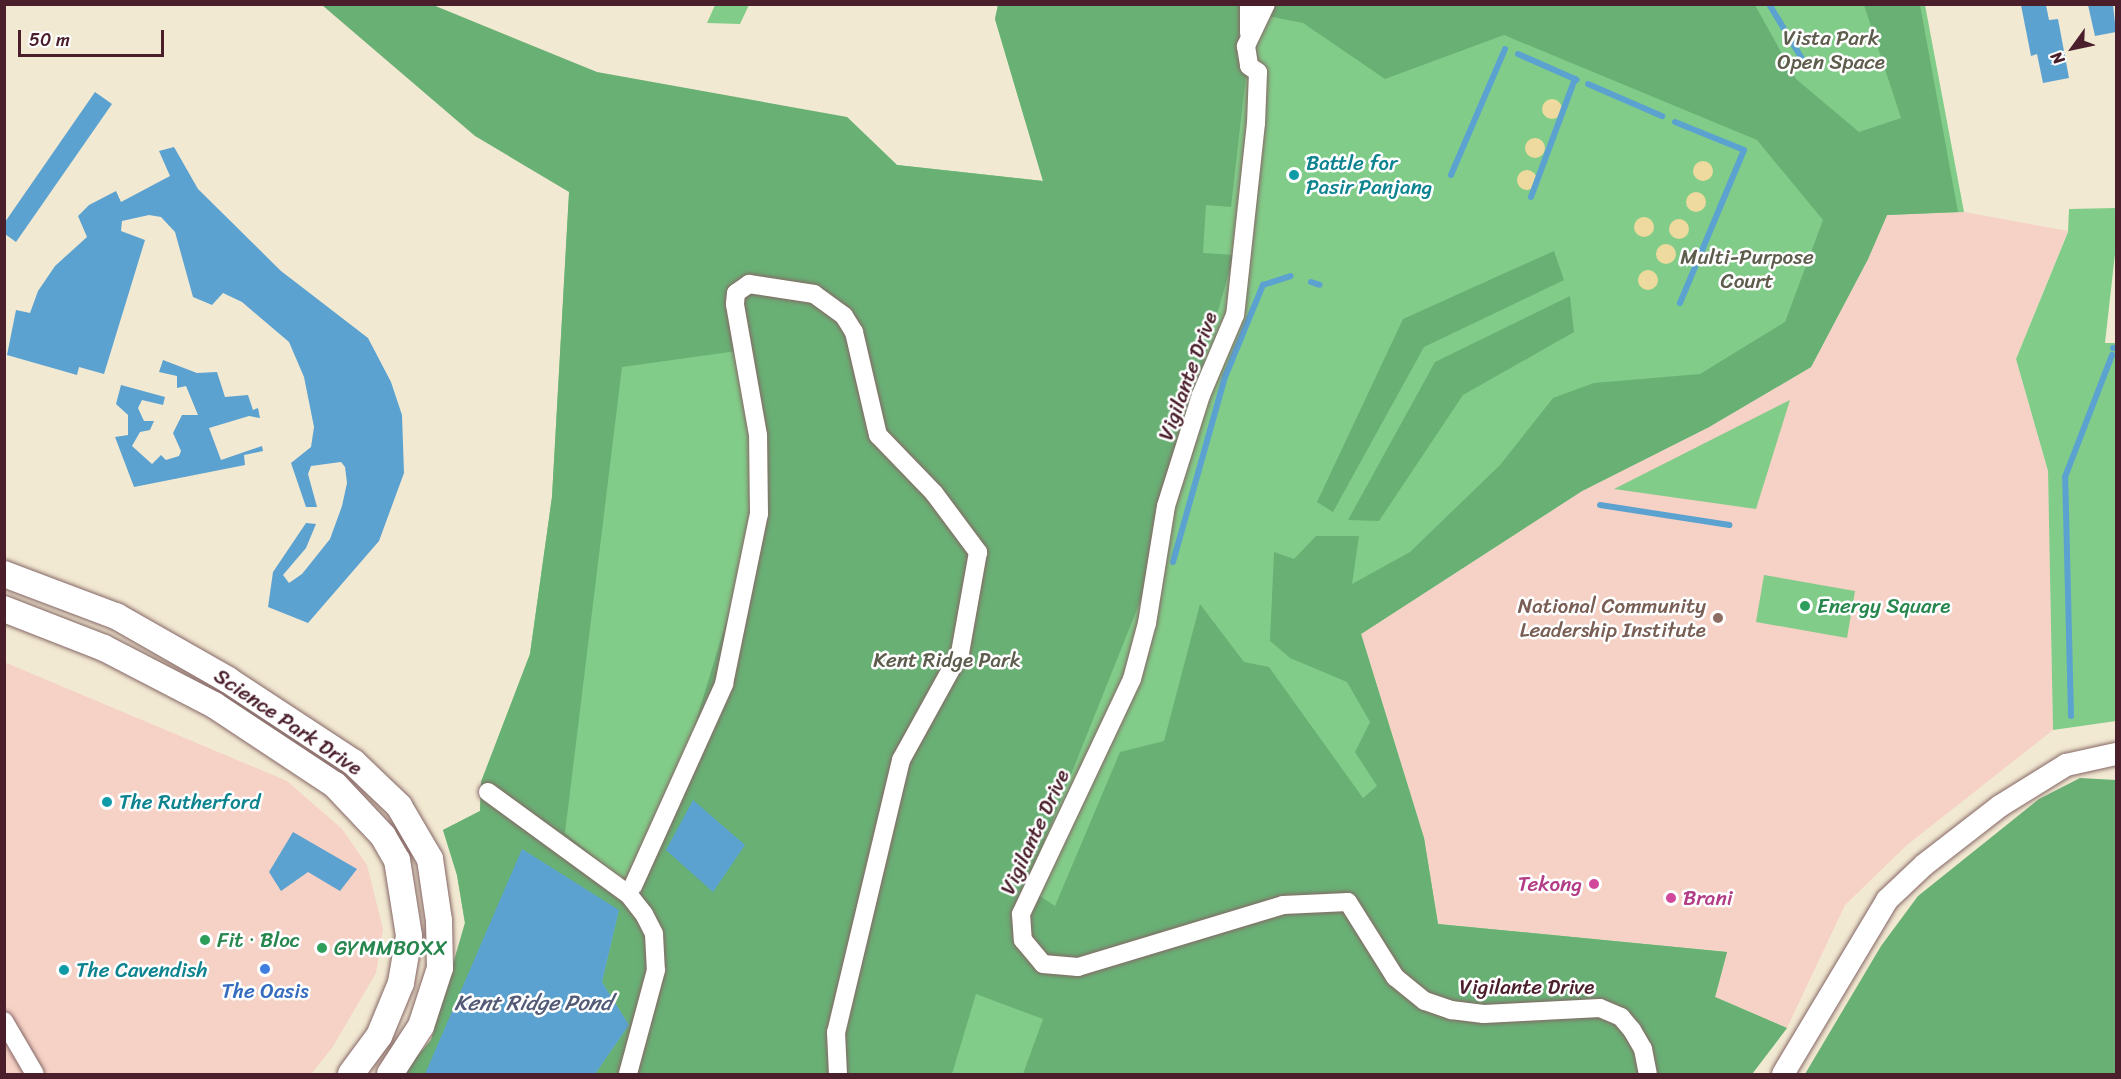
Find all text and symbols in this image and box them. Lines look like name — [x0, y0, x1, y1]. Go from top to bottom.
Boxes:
scale bar — [21, 18, 166, 56]
north arrow — [2043, 18, 2103, 78]
text: 50 m — [29, 24, 70, 56]
park label: Vista Park Open Space — [1777, 25, 1885, 75]
text: N — [2042, 46, 2073, 71]
place label: Battle for Pasir Panjang — [1306, 150, 1433, 200]
marker: Battle for Pasir Panjang — [1287, 168, 1301, 182]
park label: Multi-Purpose Court — [1680, 244, 1814, 294]
street label: Vigilante Drive — [1153, 308, 1223, 444]
place label: National Community Leadership Institute — [1518, 593, 1706, 643]
place label: Energy Square — [1817, 593, 1950, 619]
marker: Energy Square — [1798, 599, 1812, 613]
marker: National Community Leadership Institute — [1711, 611, 1725, 625]
park label: Kent Ridge Park — [872, 647, 1022, 673]
street label: Science Park Drive — [209, 663, 367, 781]
street label: Vigilante Drive — [995, 765, 1075, 899]
place label: The Rutherford — [119, 789, 261, 815]
marker: The Rutherford — [100, 795, 114, 809]
place label: Tekong — [1518, 871, 1582, 897]
marker: Tekong — [1587, 877, 1601, 891]
place label: Brani — [1683, 885, 1733, 911]
marker: Brani — [1664, 891, 1678, 905]
place label: Fit · Bloc — [217, 927, 300, 953]
marker: Fit · Bloc — [198, 933, 212, 947]
place label: GYMMBOXX — [334, 935, 448, 961]
marker: GYMMBOXX — [315, 941, 329, 955]
place label: The Cavendish — [76, 957, 208, 983]
marker: The Oasis — [258, 962, 272, 976]
marker: The Cavendish — [57, 963, 71, 977]
street label: Vigilante Drive — [1459, 974, 1595, 1000]
place label: The Oasis — [221, 978, 309, 1004]
water label: Kent Ridge Pond — [453, 990, 613, 1016]

